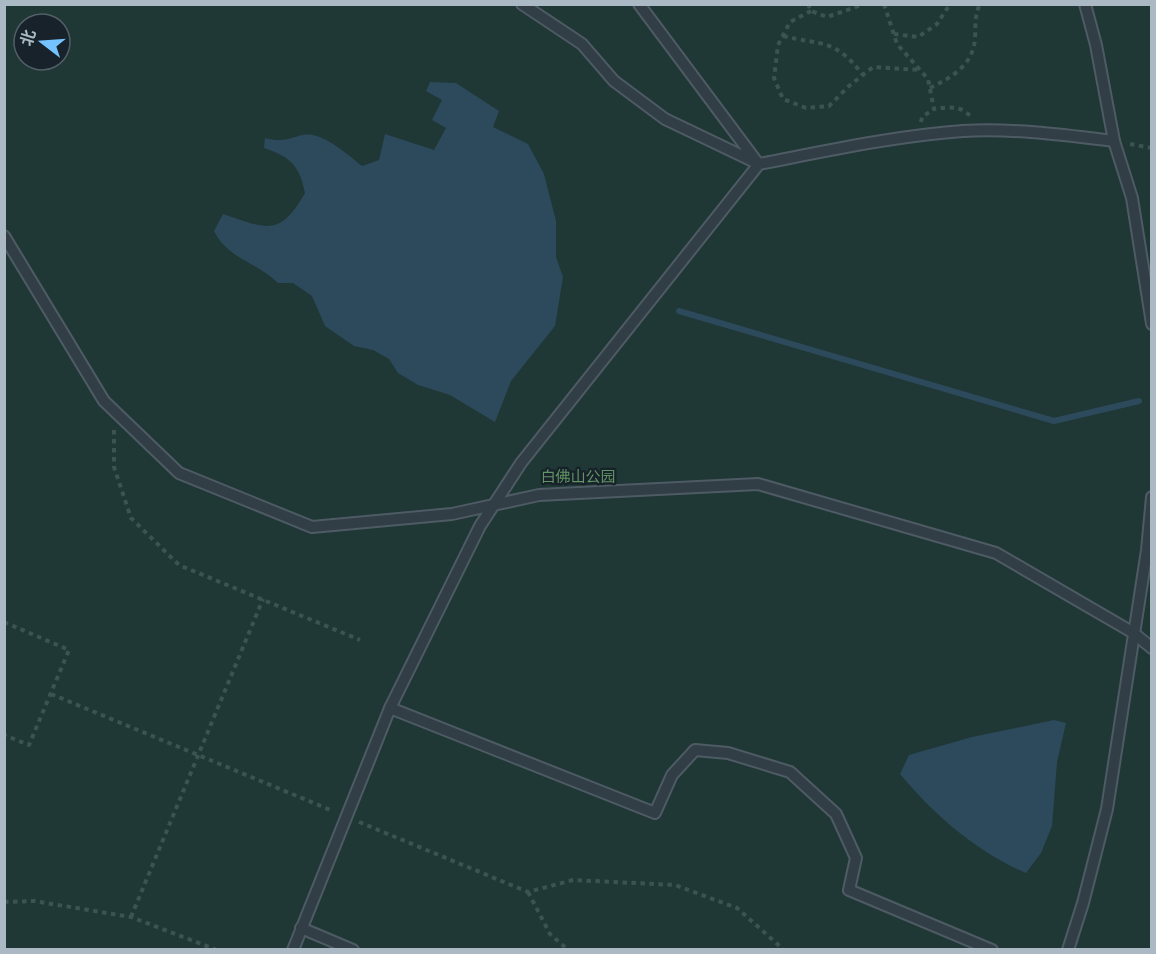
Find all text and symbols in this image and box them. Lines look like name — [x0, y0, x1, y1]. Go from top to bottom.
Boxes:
north arrow — [12, 12, 72, 72]
text: 北 — [17, 27, 41, 48]
park label: 白佛山公园 — [540, 468, 616, 486]

